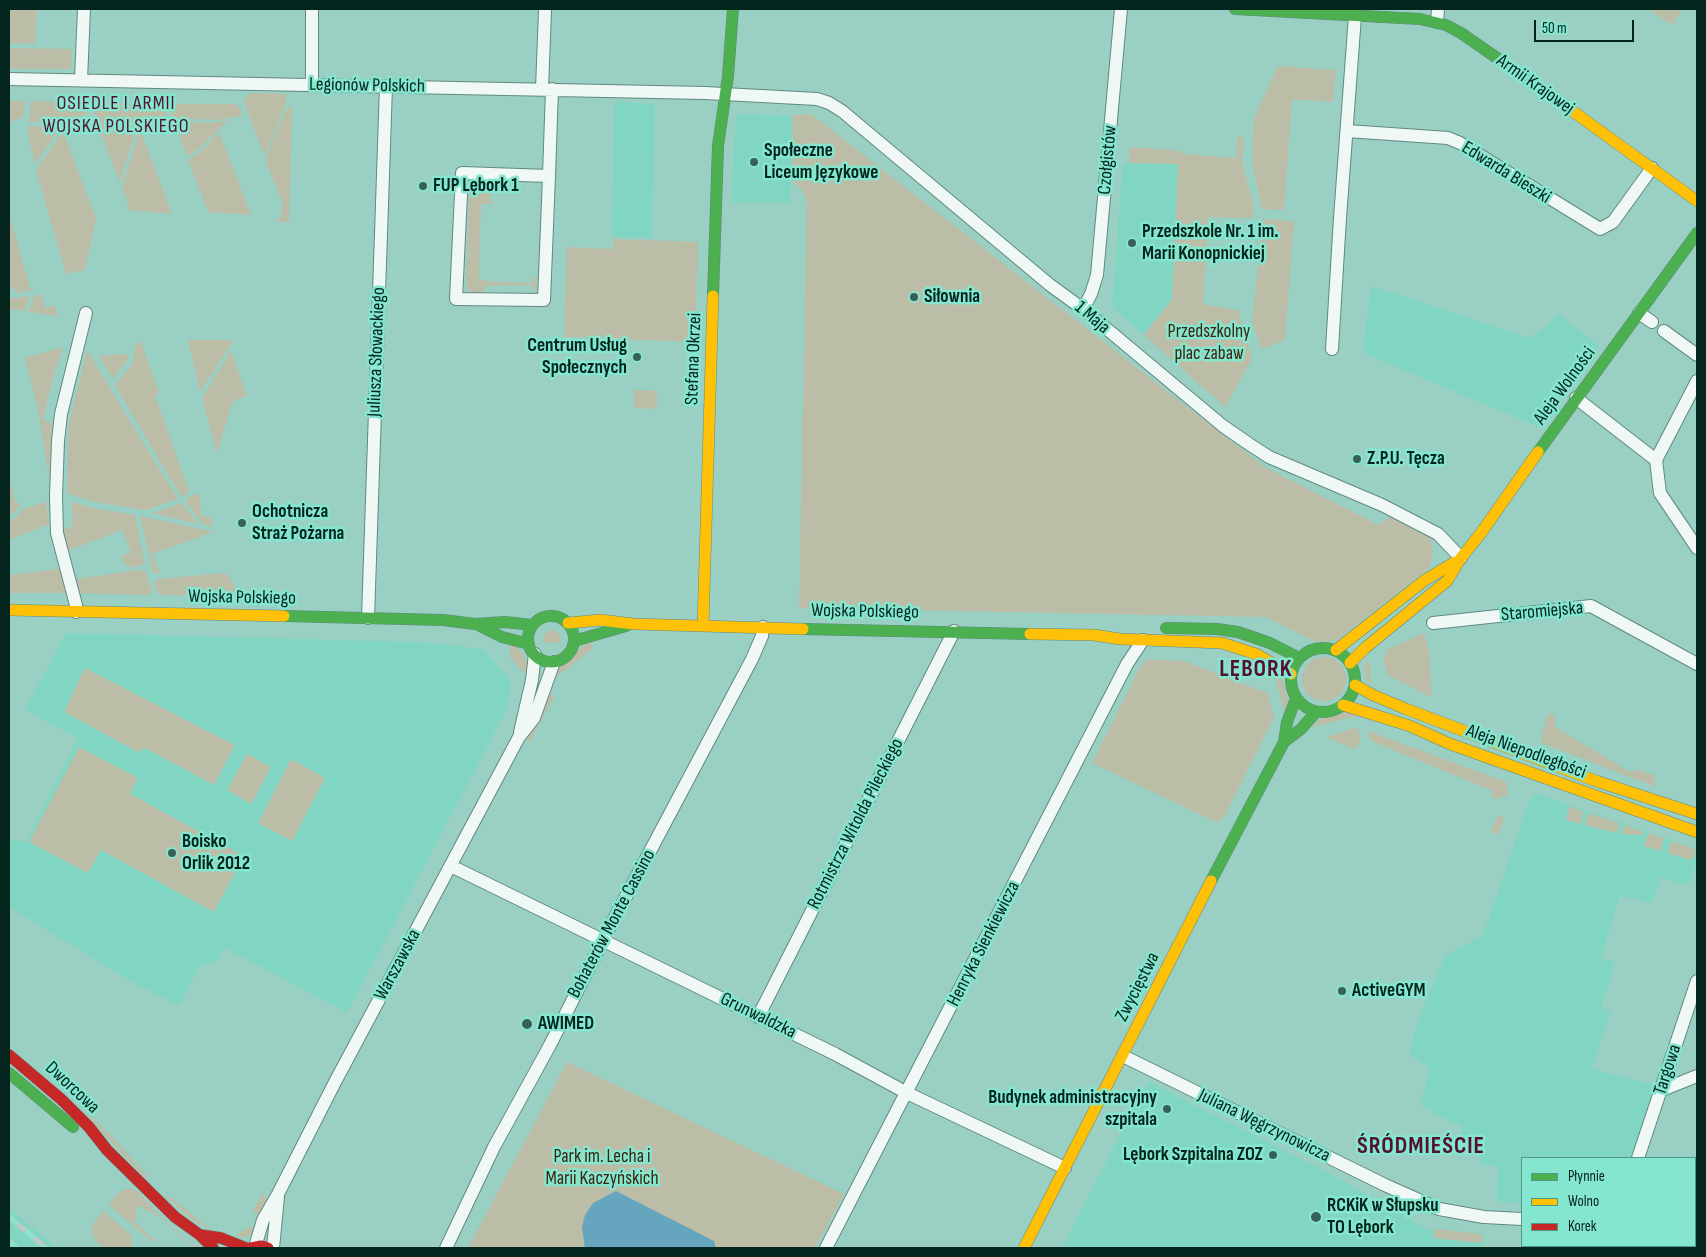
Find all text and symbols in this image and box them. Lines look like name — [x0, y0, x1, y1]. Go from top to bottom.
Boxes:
scale bar — [1536, 10, 1636, 42]
text: 50 m — [1542, 19, 1567, 38]
street label: Armii Krajowej — [1492, 50, 1578, 120]
street label: Legionów Polskich — [309, 74, 425, 98]
district label: OSIEDLE I ARMII WOJSKA POLSKIEGO — [40, 92, 192, 139]
street label: Czołgistów — [1094, 125, 1122, 195]
street label: Edwarda Bieszki — [1457, 137, 1555, 209]
place label: Społeczne Liceum Językowe — [764, 140, 878, 184]
marker: Społeczne Liceum Językowe — [748, 156, 760, 168]
place label: FUP Lębork 1 — [433, 175, 519, 197]
marker: FUP Lębork 1 — [417, 180, 429, 192]
place label: Przedszkole Nr. 1 im. Marii Konopnickiej — [1142, 221, 1279, 265]
marker: Przedszkole Nr. 1 im. Marii Konopnickiej — [1126, 237, 1138, 249]
place label: Siłownia — [924, 286, 980, 308]
street label: Juliusza Słowackiego — [363, 287, 391, 417]
marker: Siłownia — [908, 291, 920, 303]
street label: 1 Maja — [1070, 297, 1114, 339]
street label: Stefana Okrzei — [681, 312, 707, 406]
park label: Przedszkolny plac zabaw — [1168, 321, 1250, 365]
place label: Centrum Usług Społecznych — [527, 335, 627, 379]
street label: Aleja Wolności — [1529, 343, 1601, 429]
marker: Centrum Usług Społecznych — [631, 351, 643, 363]
place label: Z.P.U. Tęcza — [1367, 448, 1445, 470]
marker: Z.P.U. Tęcza — [1351, 453, 1363, 465]
place label: Ochotnicza Straż Pożarna — [252, 501, 344, 545]
marker: Ochotnicza Straż Pożarna — [236, 517, 248, 529]
street label: Wojska Polskiego — [188, 586, 296, 610]
street label: Staromiejska — [1500, 597, 1584, 627]
street label: Wojska Polskiego — [811, 600, 919, 624]
district label: LĘBORK — [1219, 656, 1293, 684]
street label: Aleja Niepodległości — [1463, 720, 1589, 784]
street label: Rotmistrza Witolda Pileckiego — [803, 735, 909, 913]
place label: Boisko Orlik 2012 — [182, 831, 250, 875]
street label: Bohaterów Monte Cassino — [563, 846, 661, 1002]
marker: Boisko Orlik 2012 — [166, 847, 178, 859]
street label: Henryka Sienkiewicza — [943, 878, 1025, 1010]
street label: Warszawska — [370, 926, 426, 1004]
street label: Zwycięstwa — [1111, 949, 1165, 1025]
place label: ActiveGYM — [1352, 980, 1426, 1002]
marker: ActiveGYM — [1336, 985, 1348, 997]
street label: Grunwaldzka — [716, 988, 800, 1044]
place label: AWIMED — [538, 1013, 594, 1035]
marker: AWIMED — [520, 1017, 534, 1031]
street label: Targowa — [1649, 1042, 1687, 1098]
street label: Dworcowa — [40, 1057, 104, 1119]
street label: Juliana Węgrzynowicza — [1194, 1084, 1334, 1168]
place label: Budynek administracyjny szpitala — [988, 1087, 1157, 1131]
marker: Budynek administracyjny szpitala — [1161, 1103, 1173, 1115]
district label: ŚRÓDMIEŚCIE — [1356, 1133, 1486, 1161]
place label: Lębork Szpitalna ZOZ — [1123, 1144, 1263, 1166]
park label: Park im. Lecha i Marii Kaczyńskich — [545, 1146, 659, 1190]
marker: Lębork Szpitalna ZOZ — [1267, 1149, 1279, 1161]
legend — [1521, 1157, 1696, 1247]
text: Płynnie — [1568, 1167, 1605, 1186]
text: Wolno — [1568, 1192, 1599, 1211]
place label: RCKiK w Słupsku TO Lębork — [1327, 1195, 1438, 1239]
marker: RCKiK w Słupsku TO Lębork — [1309, 1210, 1323, 1224]
text: Korek — [1568, 1217, 1597, 1236]

